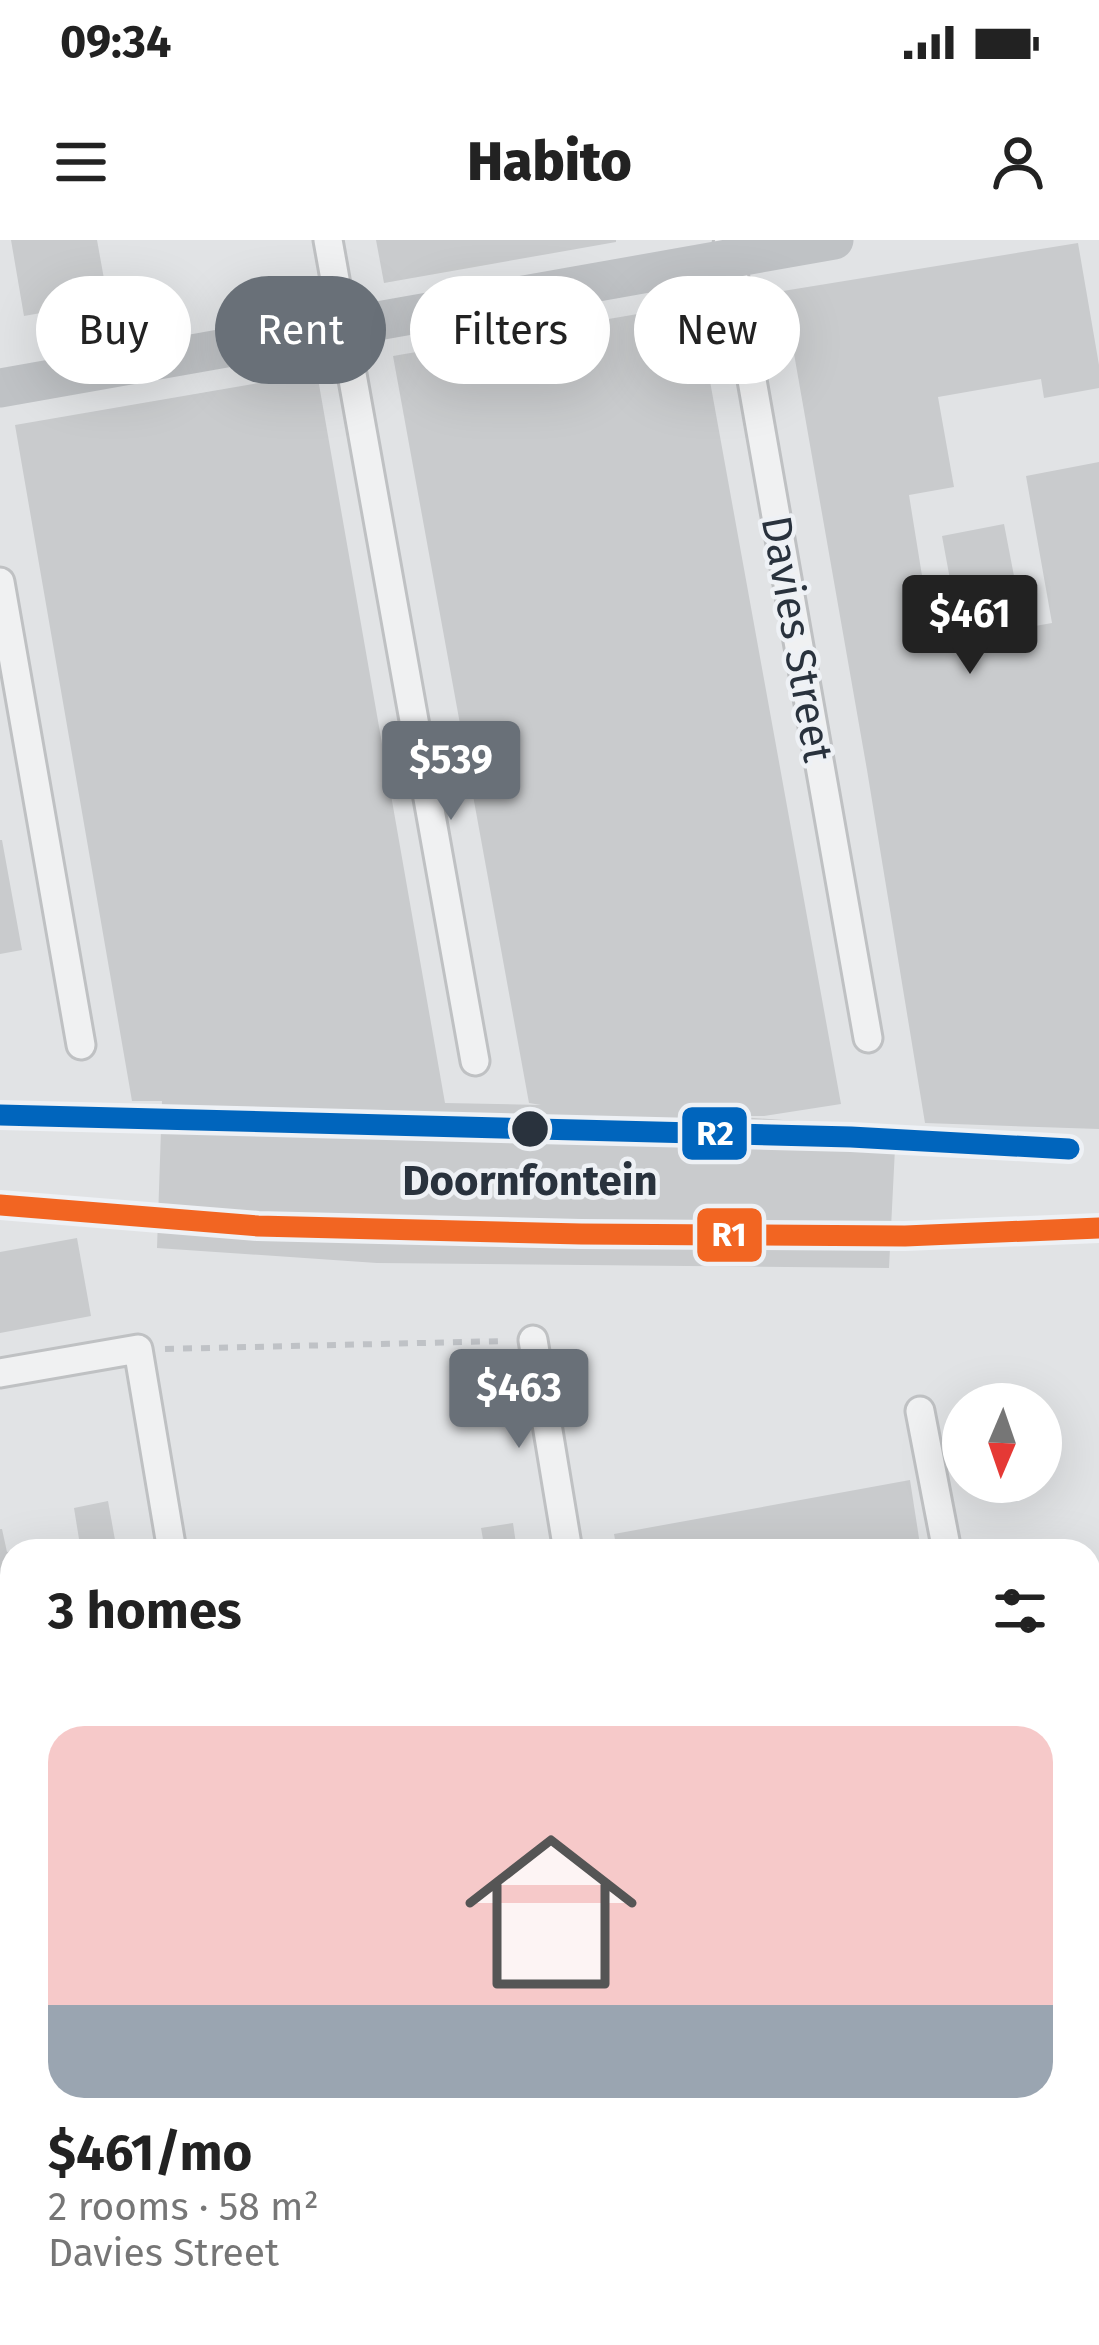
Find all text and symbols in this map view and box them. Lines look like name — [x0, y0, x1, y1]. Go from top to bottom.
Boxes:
text: 09:34 — [60, 15, 171, 69]
icon: menu — [48, 129, 114, 195]
icon: person — [985, 129, 1051, 195]
text: Habito — [467, 130, 632, 194]
chip: Buy — [36, 276, 191, 384]
chip: Rent — [215, 276, 386, 384]
chip: Filters — [410, 276, 610, 384]
chip: New — [634, 276, 800, 384]
street label: Davies Street — [751, 512, 843, 767]
pin: $461 — [899, 575, 1041, 677]
text: $461 — [929, 591, 1011, 637]
pin: $539 — [380, 721, 522, 823]
text: $539 — [409, 737, 493, 783]
line badge: R2 — [680, 1105, 749, 1162]
marker: Doornfontein — [509, 1108, 551, 1150]
text: R2 — [696, 1114, 734, 1154]
place label: Doornfontein — [402, 1156, 658, 1206]
line badge: R1 — [695, 1206, 764, 1264]
text: R1 — [711, 1215, 747, 1255]
pin: $463 — [448, 1349, 590, 1451]
text: $463 — [476, 1365, 562, 1411]
north arrow — [942, 1383, 1062, 1503]
map controls — [942, 1383, 1062, 1503]
icon: filters — [987, 1578, 1053, 1644]
text: 3 homes — [48, 1580, 242, 1642]
icon: home — [443, 1804, 659, 2020]
text: $461/mo — [48, 2122, 252, 2184]
text: 2 rooms · 58 m² — [48, 2184, 319, 2230]
text: Davies Street — [48, 2230, 279, 2276]

